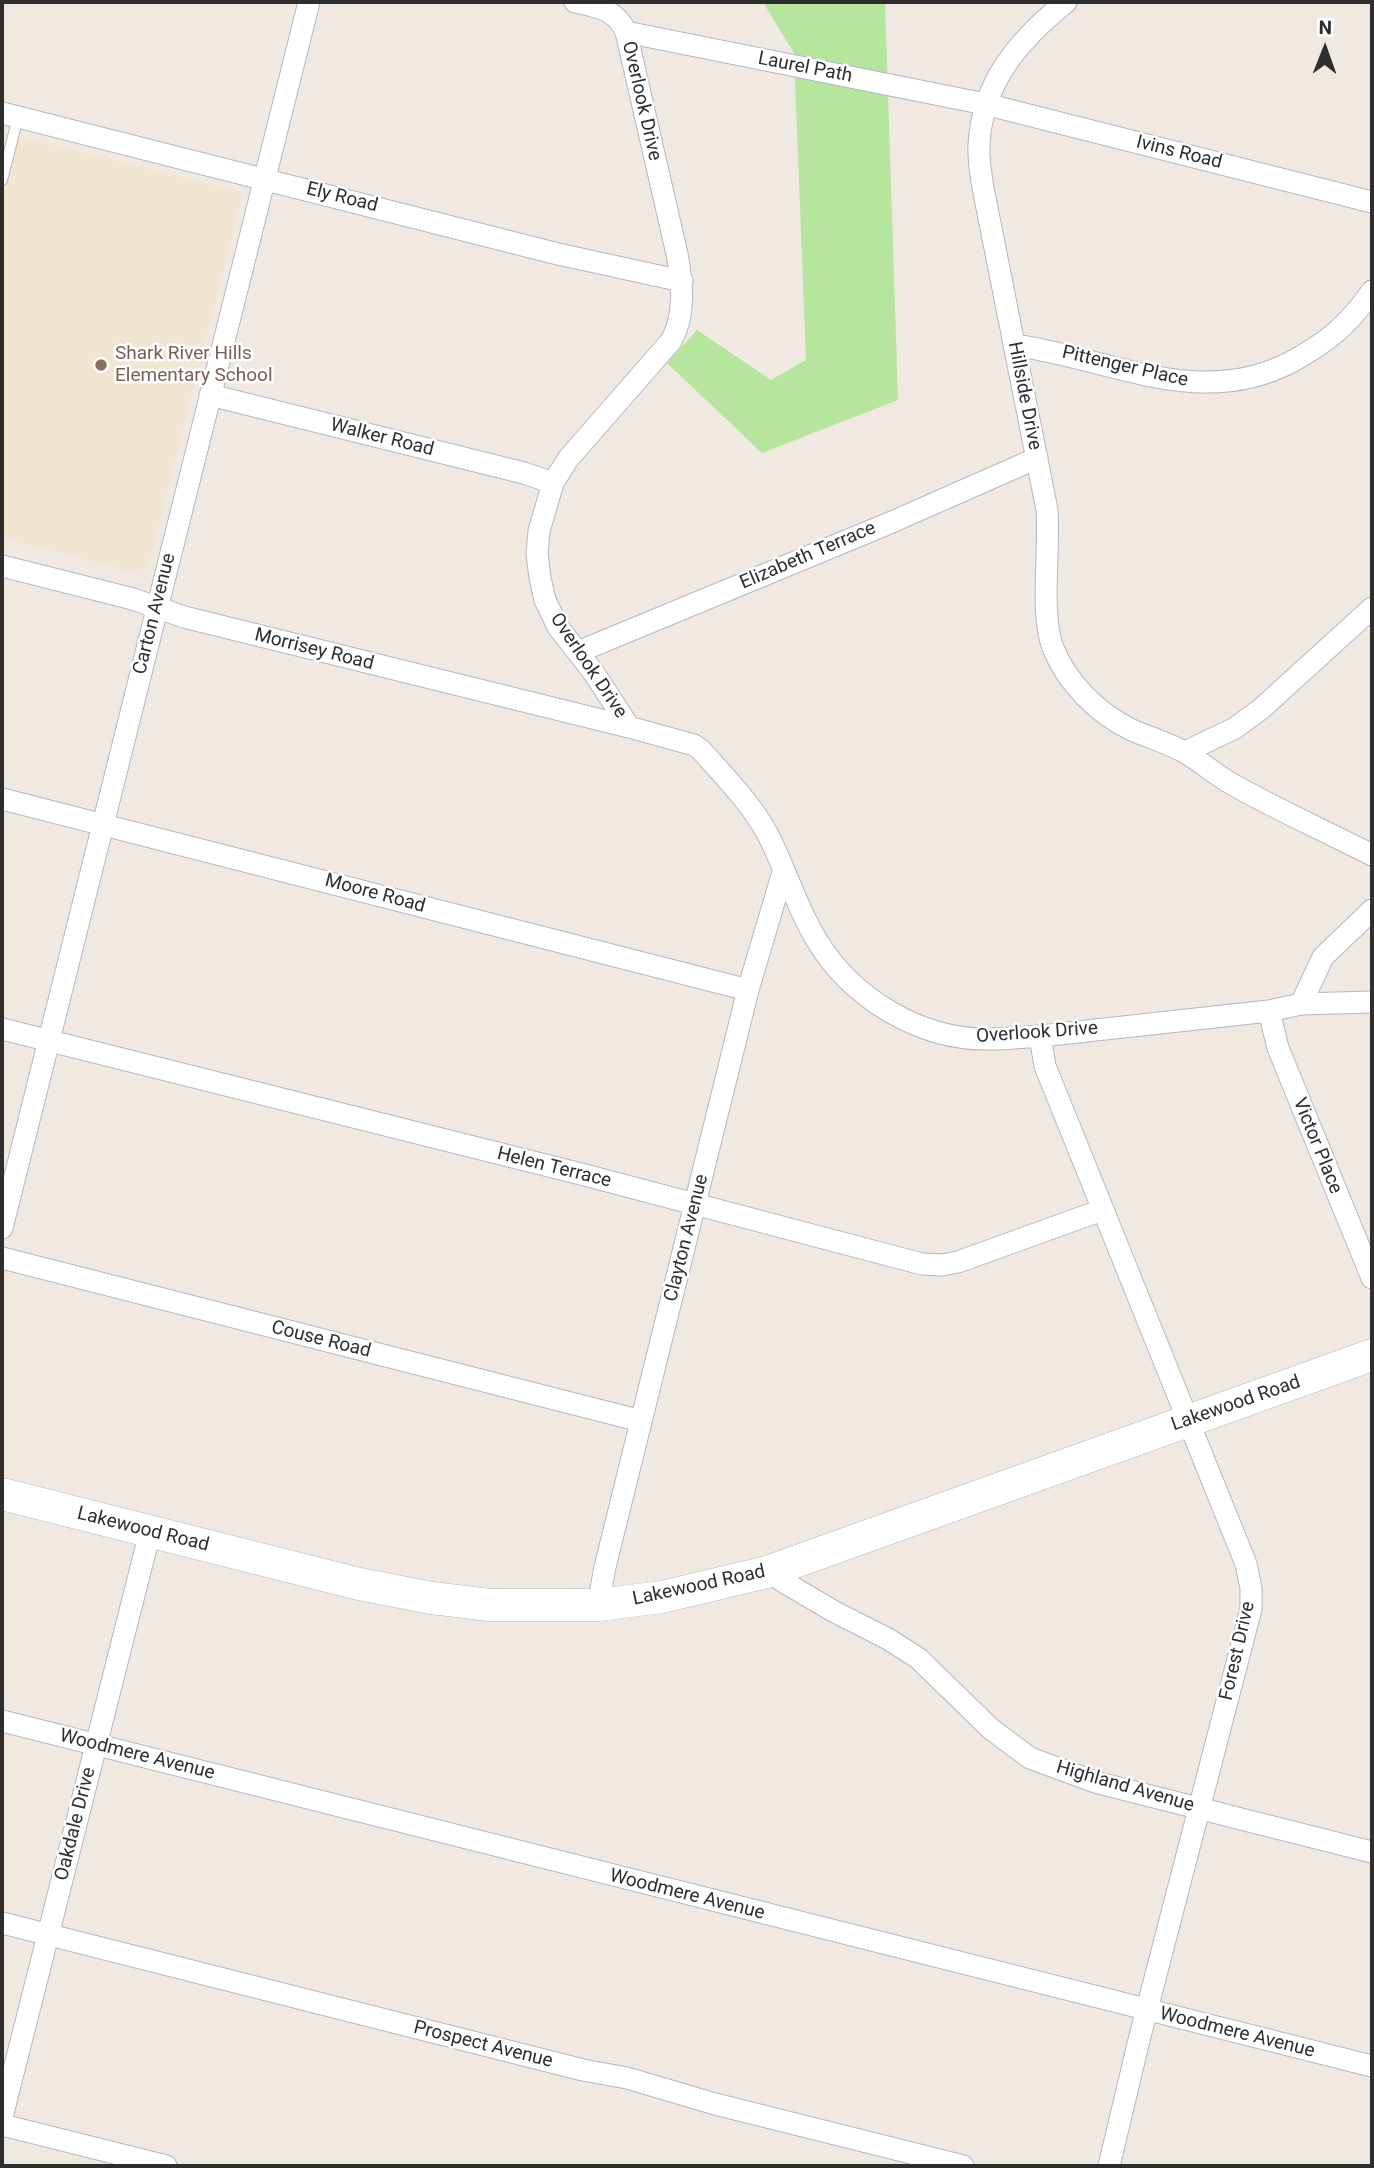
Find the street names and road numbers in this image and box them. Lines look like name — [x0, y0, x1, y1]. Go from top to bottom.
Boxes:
street label: Overlook Drive — [616, 39, 666, 163]
street label: Laurel Path — [756, 48, 854, 88]
street label: Ivins Road — [1134, 131, 1224, 175]
street label: Ely Road — [304, 178, 380, 218]
street label: Hillside Drive — [1002, 340, 1046, 452]
street label: Pittenger Place — [1060, 341, 1190, 393]
street label: Walker Road — [328, 414, 436, 462]
street label: Elizabeth Terrace — [737, 517, 879, 595]
street label: Carton Avenue — [129, 551, 181, 677]
street label: Overlook Drive — [544, 609, 632, 723]
street label: Morrisey Road — [252, 624, 376, 676]
street label: Moore Road — [322, 870, 428, 918]
street label: Overlook Drive — [975, 1017, 1099, 1049]
street label: Victor Place — [1287, 1095, 1347, 1197]
street label: Helen Terrace — [495, 1143, 613, 1193]
street label: Clayton Avenue — [660, 1172, 714, 1304]
street label: Couse Road — [269, 1317, 373, 1363]
street label: Lakewood Road — [1168, 1371, 1304, 1437]
street label: Lakewood Road — [75, 1503, 211, 1557]
street label: Lakewood Road — [631, 1561, 767, 1611]
street label: Forest Drive — [1216, 1599, 1260, 1703]
street label: Woodmere Avenue — [57, 1725, 217, 1785]
street label: Highland Avenue — [1053, 1756, 1197, 1818]
street label: Oakdale Drive — [51, 1765, 101, 1883]
street label: Woodmere Avenue — [607, 1865, 767, 1925]
street label: Woodmere Avenue — [1157, 2003, 1317, 2063]
street label: Prospect Avenue — [411, 2017, 555, 2073]

